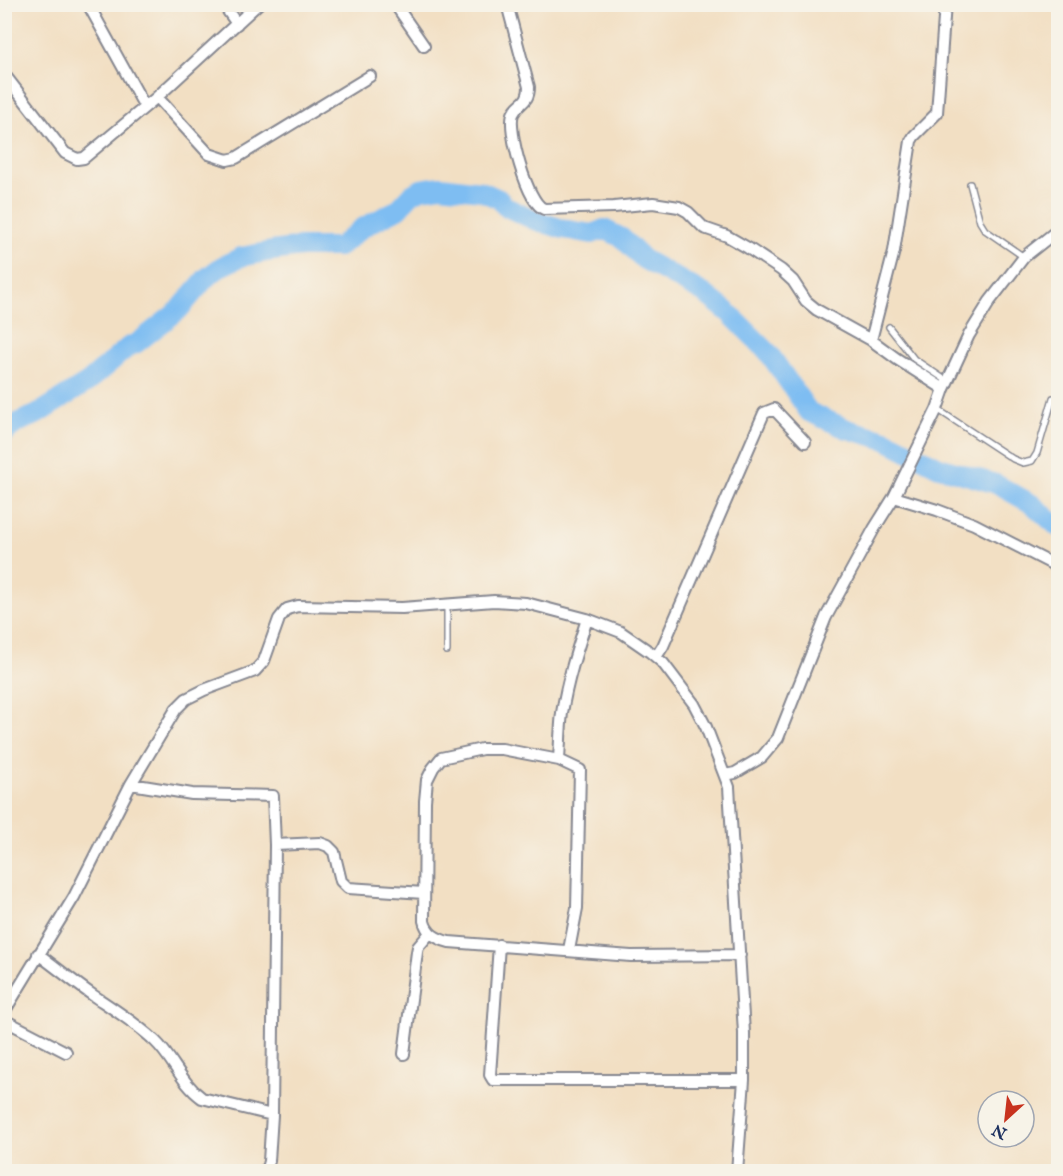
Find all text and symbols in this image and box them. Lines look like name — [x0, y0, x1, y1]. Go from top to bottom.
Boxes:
north arrow — [976, 1089, 1036, 1149]
text: N — [989, 1118, 1012, 1143]

